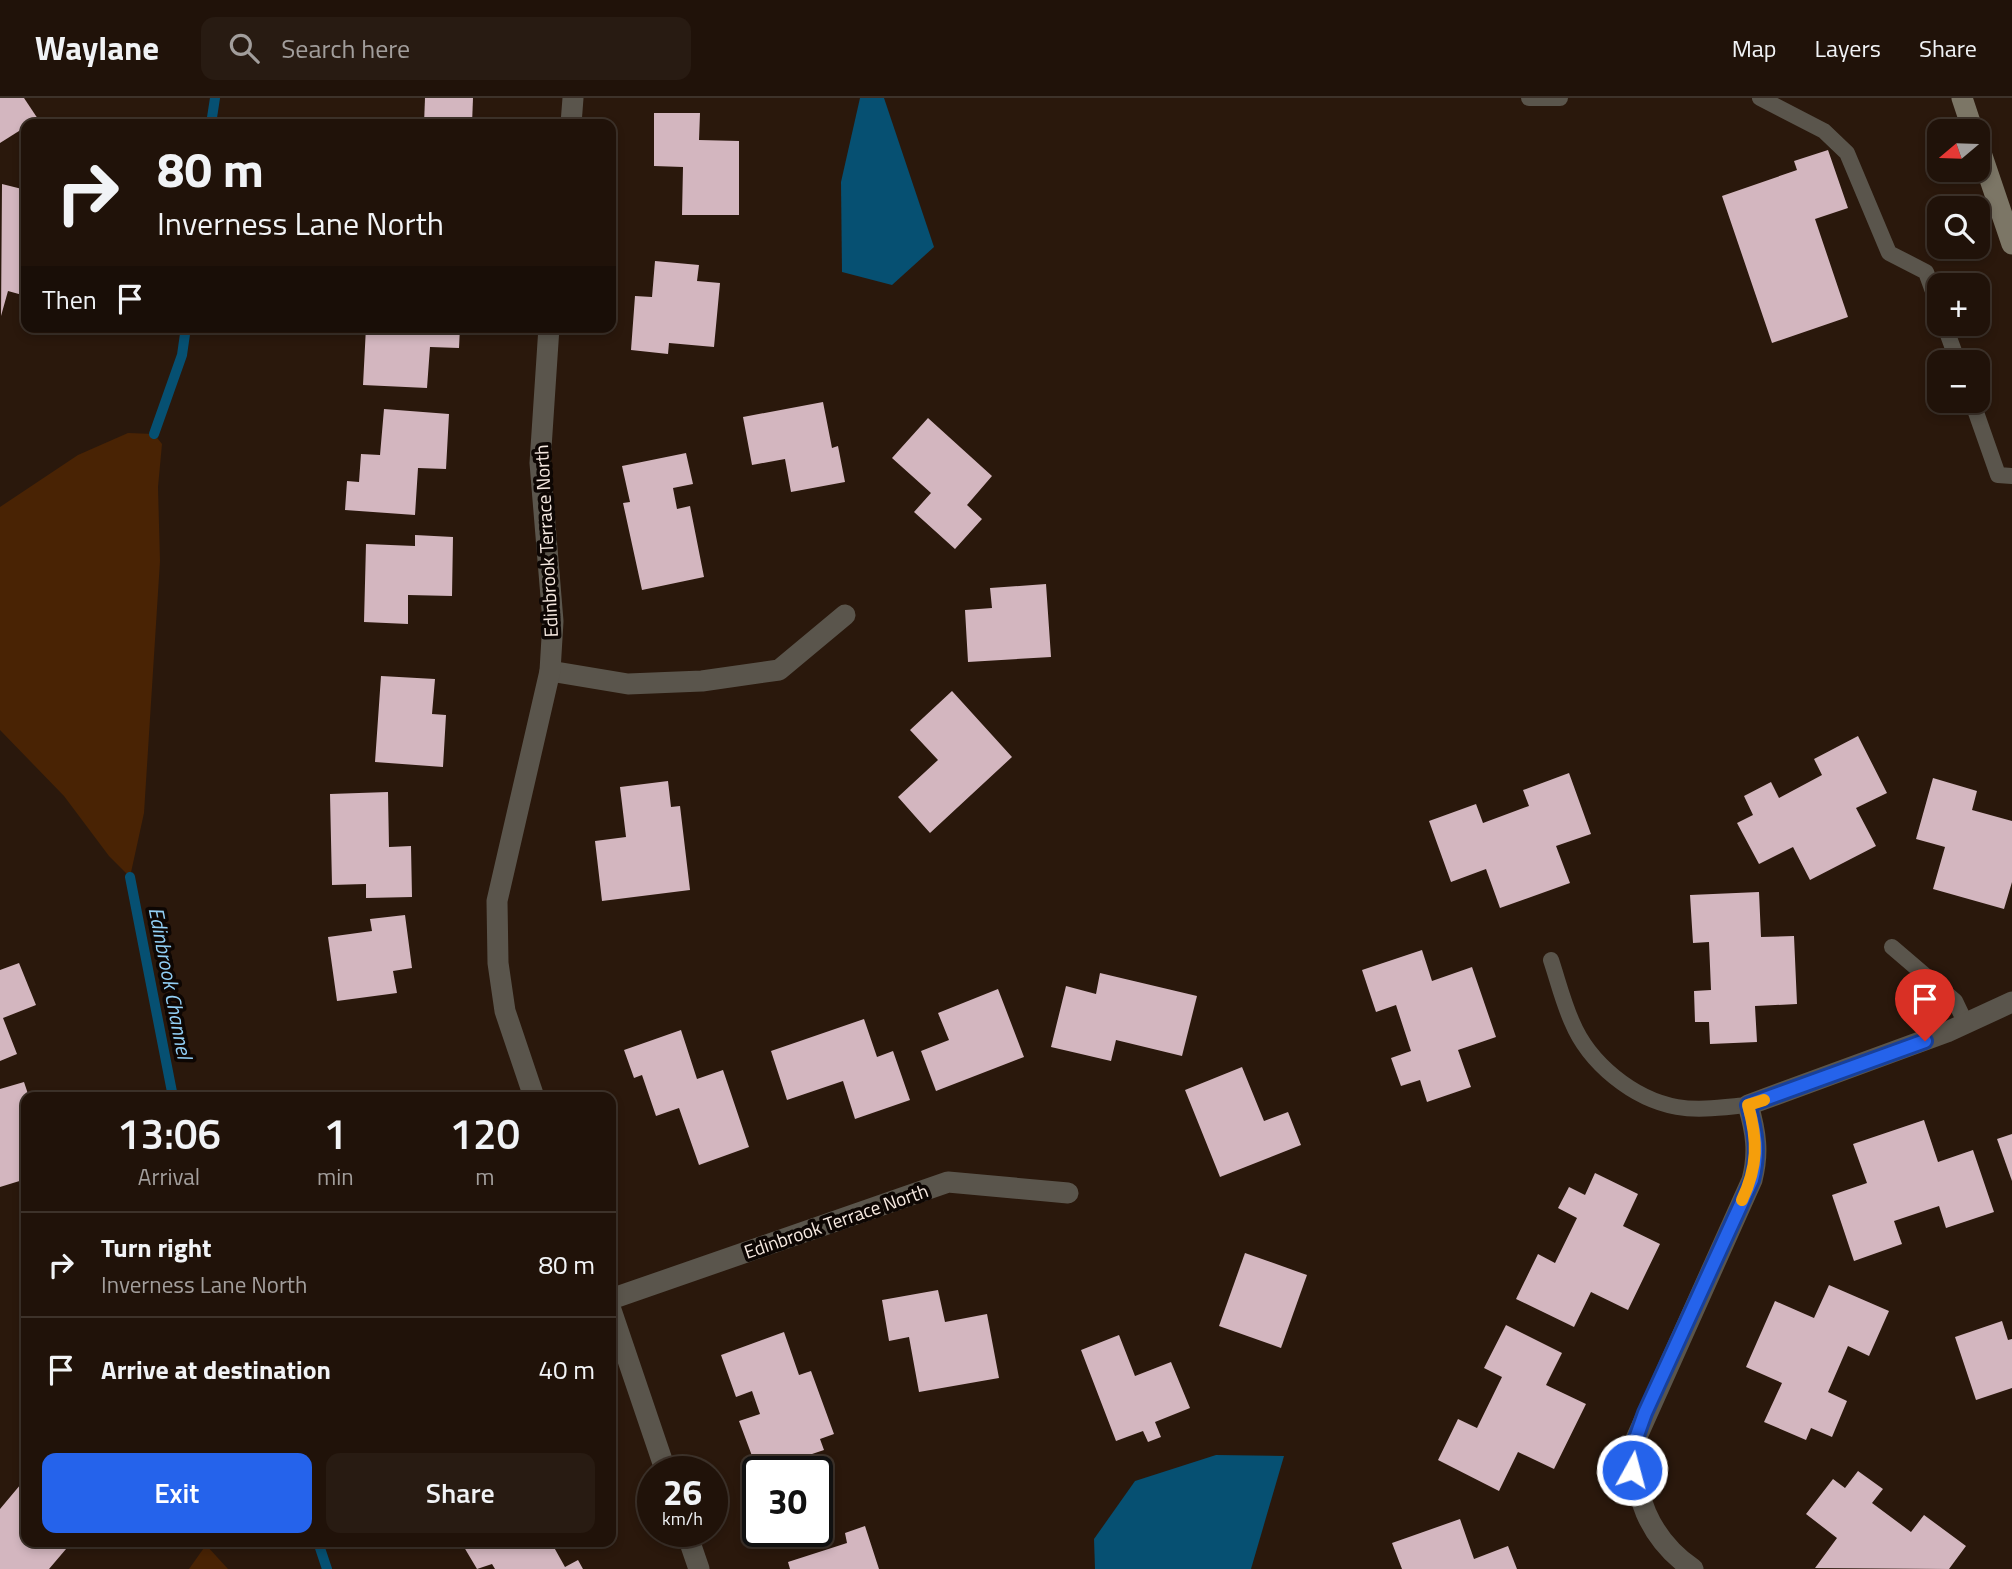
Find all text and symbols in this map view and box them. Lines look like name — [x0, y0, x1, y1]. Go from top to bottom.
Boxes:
search box — [201, 17, 691, 80]
text: Waylane — [35, 23, 159, 73]
icon: search — [225, 29, 263, 67]
text: Search here — [281, 29, 410, 68]
text: Map — [1732, 30, 1777, 66]
text: Layers — [1815, 30, 1881, 66]
text: Share — [1919, 30, 1977, 66]
north arrow — [1927, 119, 1990, 182]
map controls — [1927, 119, 1990, 413]
text: 80 m — [157, 131, 264, 206]
icon: right — [42, 147, 133, 238]
button: search — [1927, 196, 1990, 259]
text: Inverness Lane North — [157, 199, 444, 247]
button: + — [1927, 273, 1990, 336]
text: Then — [42, 280, 97, 319]
icon: arrive — [111, 280, 149, 318]
button: − — [1927, 350, 1990, 413]
street label: Edinbrook Terrace North — [526, 444, 565, 638]
water label: Edinbrook Channel — [141, 904, 202, 1064]
pin — [1895, 969, 1955, 1041]
icon: arrive — [1906, 980, 1944, 1018]
text: 13:06 — [117, 1101, 221, 1165]
text: 1 — [324, 1101, 347, 1165]
text: 120 — [450, 1101, 520, 1165]
text: Arrival — [138, 1159, 200, 1194]
text: min — [317, 1159, 354, 1194]
text: m — [475, 1159, 494, 1194]
street label: Edinbrook Terrace North — [740, 1175, 932, 1266]
text: Turn right — [101, 1228, 212, 1267]
text: 80 m — [538, 1245, 595, 1284]
icon: right — [42, 1246, 80, 1284]
text: Inverness Lane North — [101, 1267, 307, 1302]
text: Arrive at destination — [101, 1350, 331, 1389]
text: 40 m — [538, 1350, 595, 1389]
icon: arrive — [42, 1351, 80, 1389]
position arrow — [1595, 1433, 1669, 1507]
button: Exit — [42, 1453, 312, 1533]
button: Share — [326, 1453, 595, 1533]
speed limit sign: 30 — [742, 1456, 833, 1547]
text: 26 — [663, 1465, 702, 1519]
text: km/h — [662, 1505, 703, 1532]

